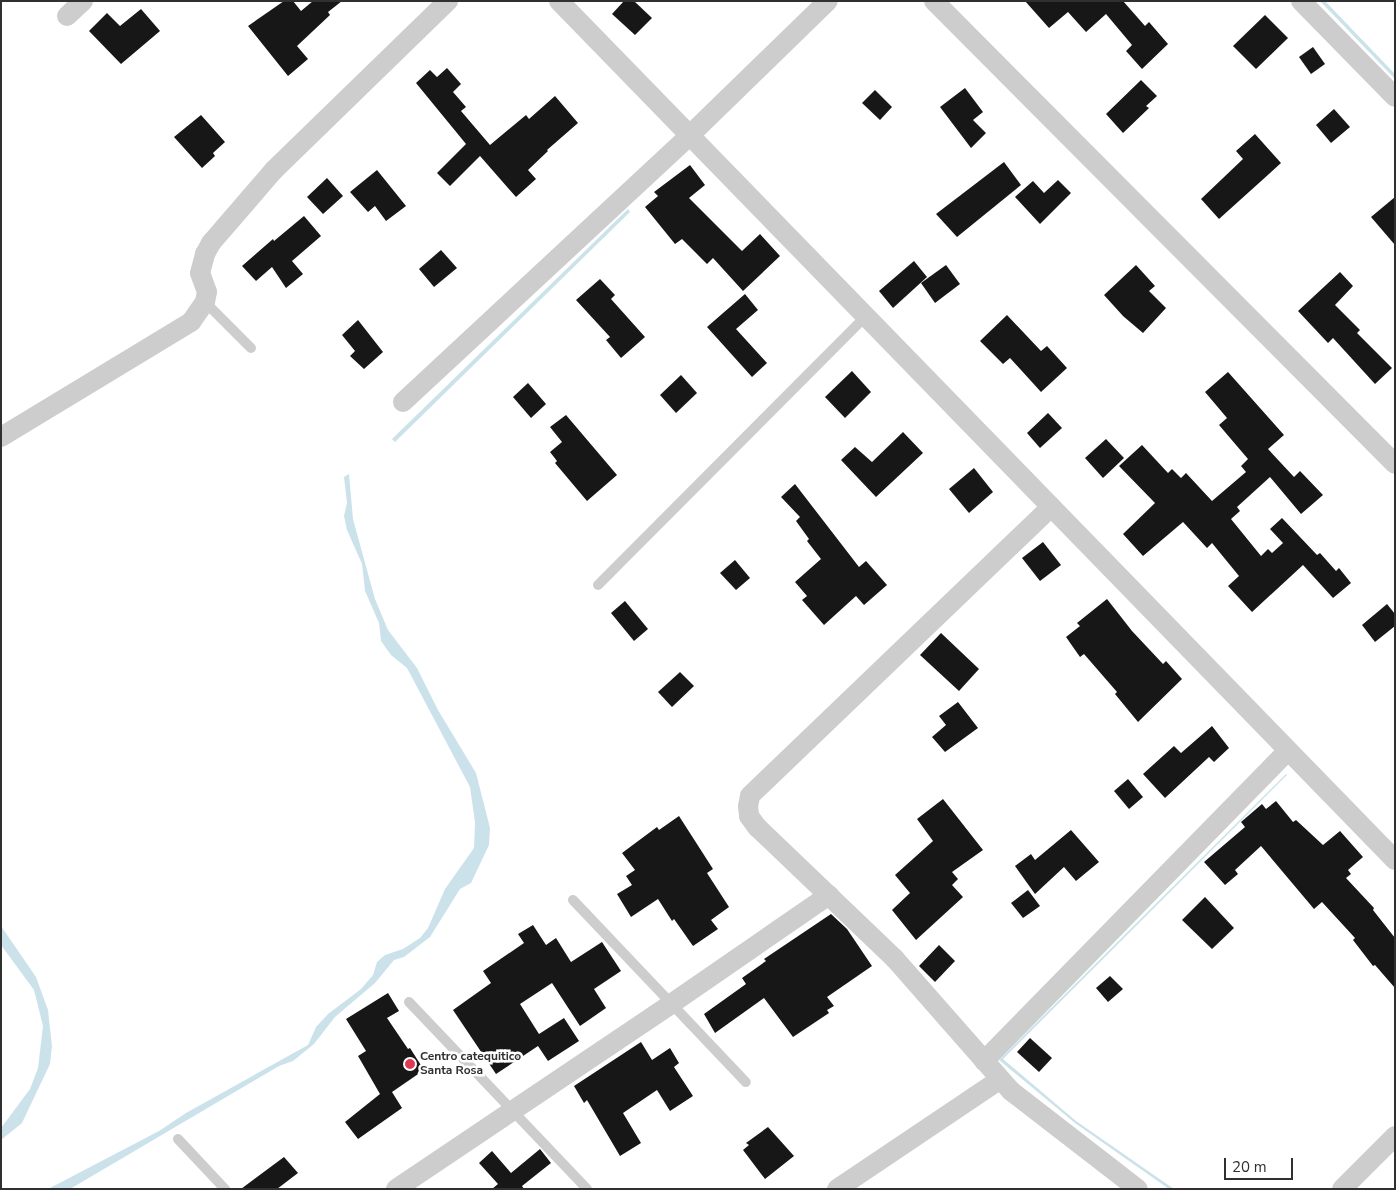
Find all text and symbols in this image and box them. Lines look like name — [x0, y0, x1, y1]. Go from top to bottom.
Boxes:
place label: Centro catequitico Santa Rosa — [420, 1050, 521, 1078]
marker: Centro catequitico Santa Rosa — [404, 1058, 416, 1070]
scale bar — [1226, 1148, 1295, 1180]
text: 20 m — [1232, 1157, 1267, 1177]

